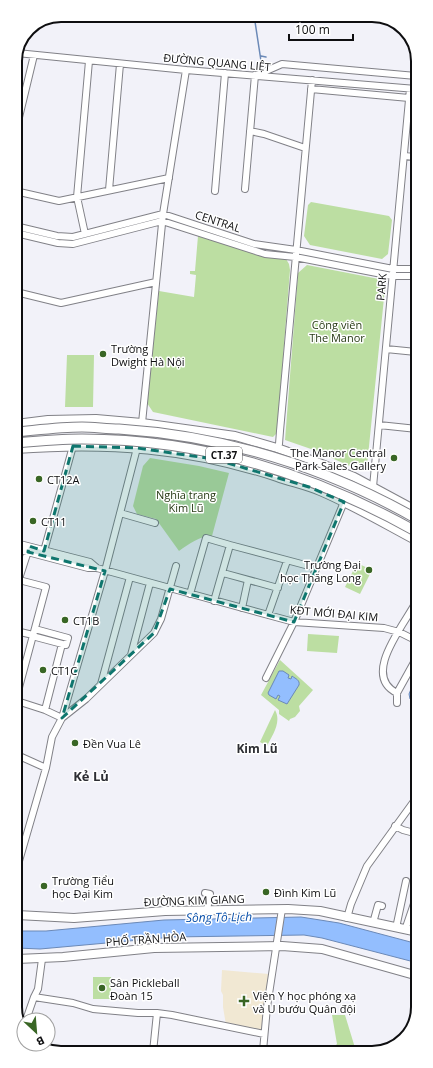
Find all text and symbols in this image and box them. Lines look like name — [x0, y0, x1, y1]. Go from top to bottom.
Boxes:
scale bar — [289, 16, 353, 42]
text: 100 m — [295, 21, 330, 38]
street label: ĐƯỜNG QUANG LIỆT — [163, 50, 271, 74]
street label: CENTRAL — [193, 207, 243, 235]
street label: PARK — [372, 273, 390, 301]
park label: Công viên The Manor — [309, 317, 365, 345]
place label: Trường Dwight Hà Nội — [111, 341, 185, 369]
marker: Trường Dwight Hà Nội — [98, 349, 108, 359]
place label: The Manor Central Park Sales Gallery — [290, 445, 386, 473]
road number: CT.37 — [206, 447, 242, 463]
marker: The Manor Central Park Sales Gallery — [389, 453, 399, 463]
place label: CT12A — [47, 472, 80, 487]
marker: CT12A — [34, 474, 44, 484]
park label: Nghĩa trang Kim Lũ — [156, 487, 216, 515]
place label: CT11 — [41, 514, 67, 529]
marker: CT11 — [28, 516, 38, 526]
place label: Trường Đại học Thăng Long — [280, 557, 361, 585]
marker: Trường Đại học Thăng Long — [364, 565, 374, 575]
street label: KĐT MỚI ĐẠI KIM — [289, 602, 379, 624]
place label: CT1B — [73, 613, 99, 628]
marker: CT1B — [60, 615, 70, 625]
place label: CT1C — [51, 663, 77, 678]
marker: CT1C — [38, 665, 48, 675]
place label: Đền Vua Lê — [83, 736, 141, 751]
marker: Đền Vua Lê — [70, 738, 80, 748]
district label: Kim Lũ — [236, 740, 278, 757]
district label: Kẻ Lủ — [73, 767, 109, 785]
place label: Trường Tiểu học Đại Kim — [52, 873, 114, 901]
marker: Trường Tiểu học Đại Kim — [39, 881, 49, 891]
place label: Đình Kim Lũ — [274, 885, 336, 900]
marker: Đình Kim Lũ — [261, 887, 271, 897]
street label: ĐƯỜNG KIM GIANG — [143, 891, 245, 909]
water label: Sông Tô Lịch — [186, 908, 252, 926]
street label: PHỐ TRẦN HÒA — [105, 929, 187, 949]
place label: Sân Pickleball Đoàn 15 — [110, 975, 180, 1003]
marker: Sân Pickleball Đoàn 15 — [97, 983, 107, 993]
place label: Viện Y học phóng xạ và U bướu Quân đội — [253, 988, 356, 1016]
marker: Viện Y học phóng xạ và U bướu Quân đội — [238, 995, 250, 1007]
north arrow — [16, 1012, 56, 1052]
text: B — [34, 1033, 47, 1050]

